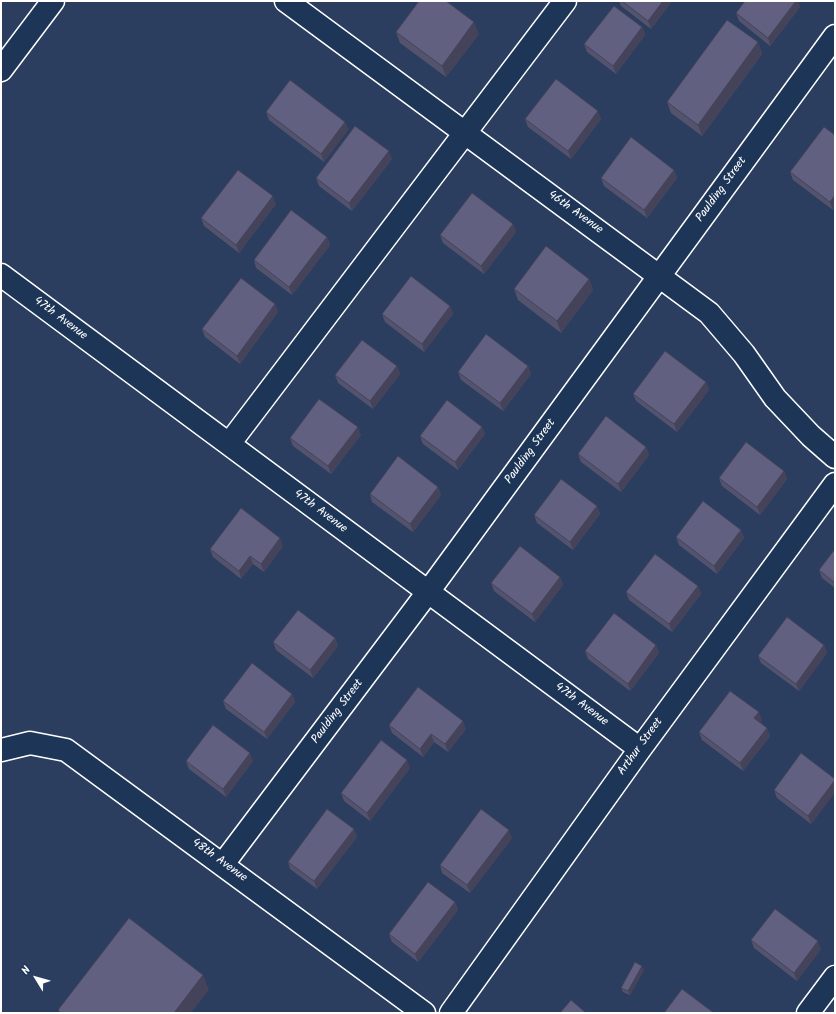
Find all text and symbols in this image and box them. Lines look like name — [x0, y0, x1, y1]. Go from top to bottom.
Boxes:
street label: Paulding Street — [694, 155, 750, 225]
street label: 46th Avenue — [545, 188, 605, 238]
street label: 47th Avenue — [30, 294, 90, 344]
street label: Paulding Street — [503, 417, 559, 487]
street label: 47th Avenue — [290, 487, 350, 537]
street label: Paulding Street — [309, 677, 367, 747]
street label: 47th Avenue — [551, 680, 611, 730]
street label: Arthur Street — [615, 716, 667, 778]
street label: 48th Avenue — [188, 836, 250, 886]
north arrow — [16, 958, 56, 998]
text: N — [17, 963, 36, 979]

